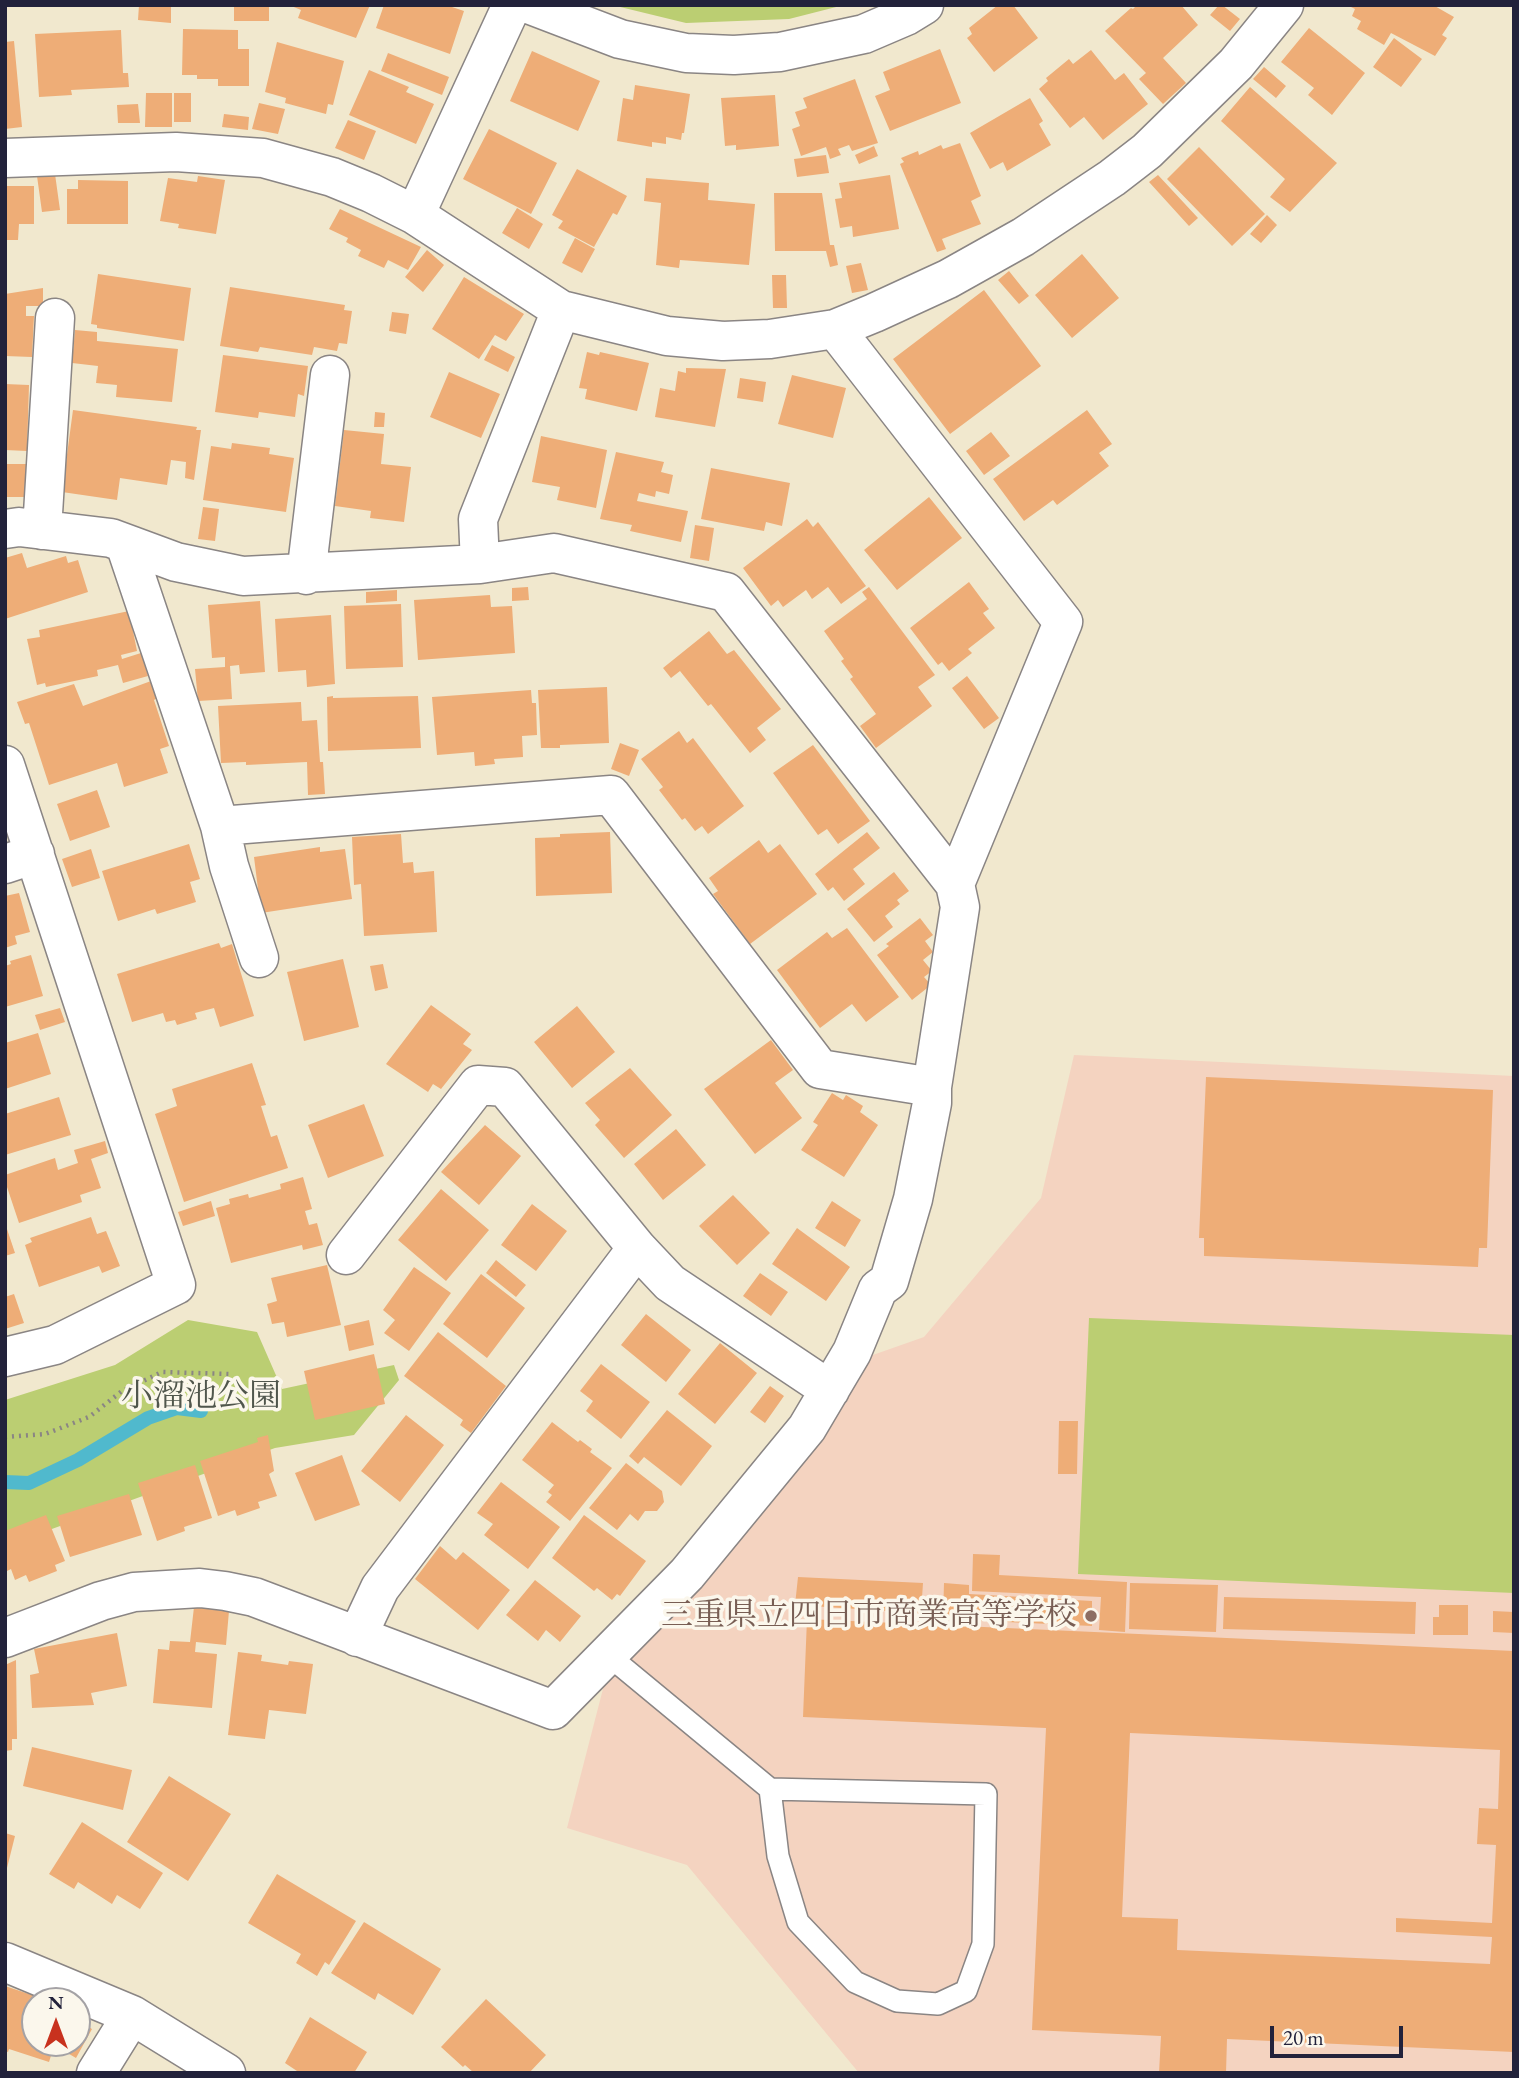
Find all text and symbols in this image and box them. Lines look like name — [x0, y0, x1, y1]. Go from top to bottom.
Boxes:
park label: 小溜池公園 — [121, 1378, 281, 1416]
place label: 三重県立四日市商業高等学校 — [661, 1597, 1077, 1635]
marker: 三重県立四日市商業高等学校 — [1083, 1608, 1099, 1624]
north arrow — [21, 1987, 91, 2057]
text: N — [48, 1990, 64, 2015]
scale bar — [1274, 2011, 1407, 2056]
text: 20 m — [1283, 2024, 1324, 2051]

